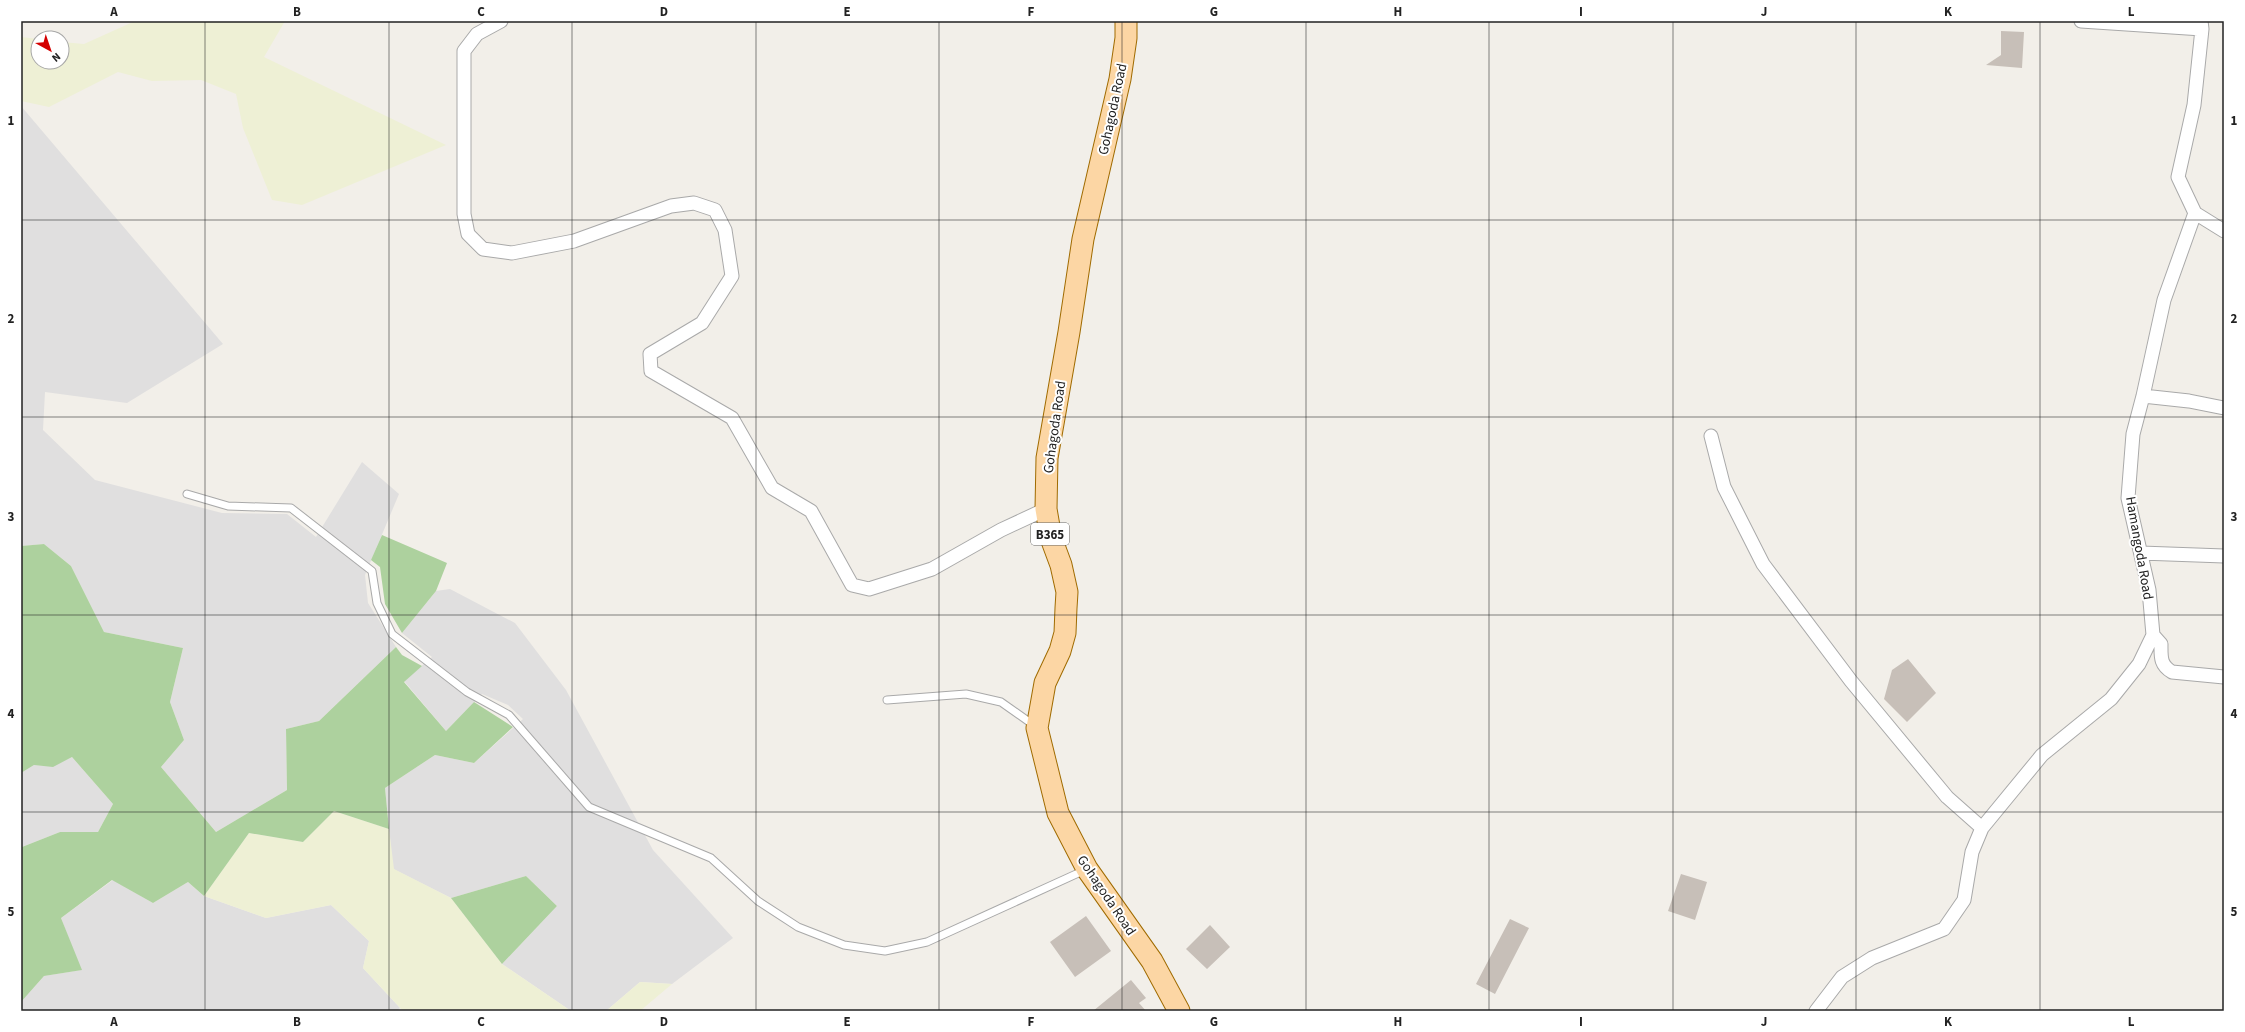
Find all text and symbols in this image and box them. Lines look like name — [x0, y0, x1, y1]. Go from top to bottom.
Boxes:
text: A — [109, 3, 118, 21]
text: B — [293, 3, 301, 21]
text: C — [477, 3, 485, 21]
text: D — [660, 3, 668, 21]
text: E — [843, 3, 851, 21]
text: F — [1028, 3, 1035, 21]
text: G — [1210, 3, 1218, 21]
text: H — [1394, 3, 1402, 21]
text: I — [1579, 3, 1583, 21]
text: J — [1761, 3, 1767, 21]
text: K — [1944, 3, 1953, 21]
text: L — [2128, 3, 2135, 21]
north arrow — [30, 30, 70, 70]
text: N — [48, 49, 64, 65]
street label: Gohagoda Road — [1094, 62, 1132, 157]
text: 1 — [8, 112, 15, 130]
text: 1 — [2231, 112, 2238, 130]
text: 2 — [8, 310, 15, 328]
text: 2 — [2231, 310, 2238, 328]
street label: Gohagoda Road — [1039, 380, 1071, 475]
street label: Hamangoda Road — [2120, 495, 2158, 601]
text: 3 — [8, 508, 15, 526]
text: 3 — [2231, 508, 2238, 526]
road number: B365 — [1031, 523, 1069, 545]
text: 4 — [8, 705, 15, 723]
text: 4 — [2231, 705, 2238, 723]
street label: Gohagoda Road — [1072, 851, 1140, 940]
text: 5 — [8, 903, 15, 921]
text: 5 — [2231, 903, 2238, 921]
text: A — [109, 1013, 118, 1031]
text: B — [293, 1013, 301, 1031]
text: C — [477, 1013, 485, 1031]
text: D — [660, 1013, 668, 1031]
text: E — [843, 1013, 851, 1031]
text: F — [1028, 1013, 1035, 1031]
text: G — [1210, 1013, 1218, 1031]
text: H — [1394, 1013, 1402, 1031]
text: I — [1579, 1013, 1583, 1031]
text: J — [1761, 1013, 1767, 1031]
text: K — [1944, 1013, 1953, 1031]
text: L — [2128, 1013, 2135, 1031]

